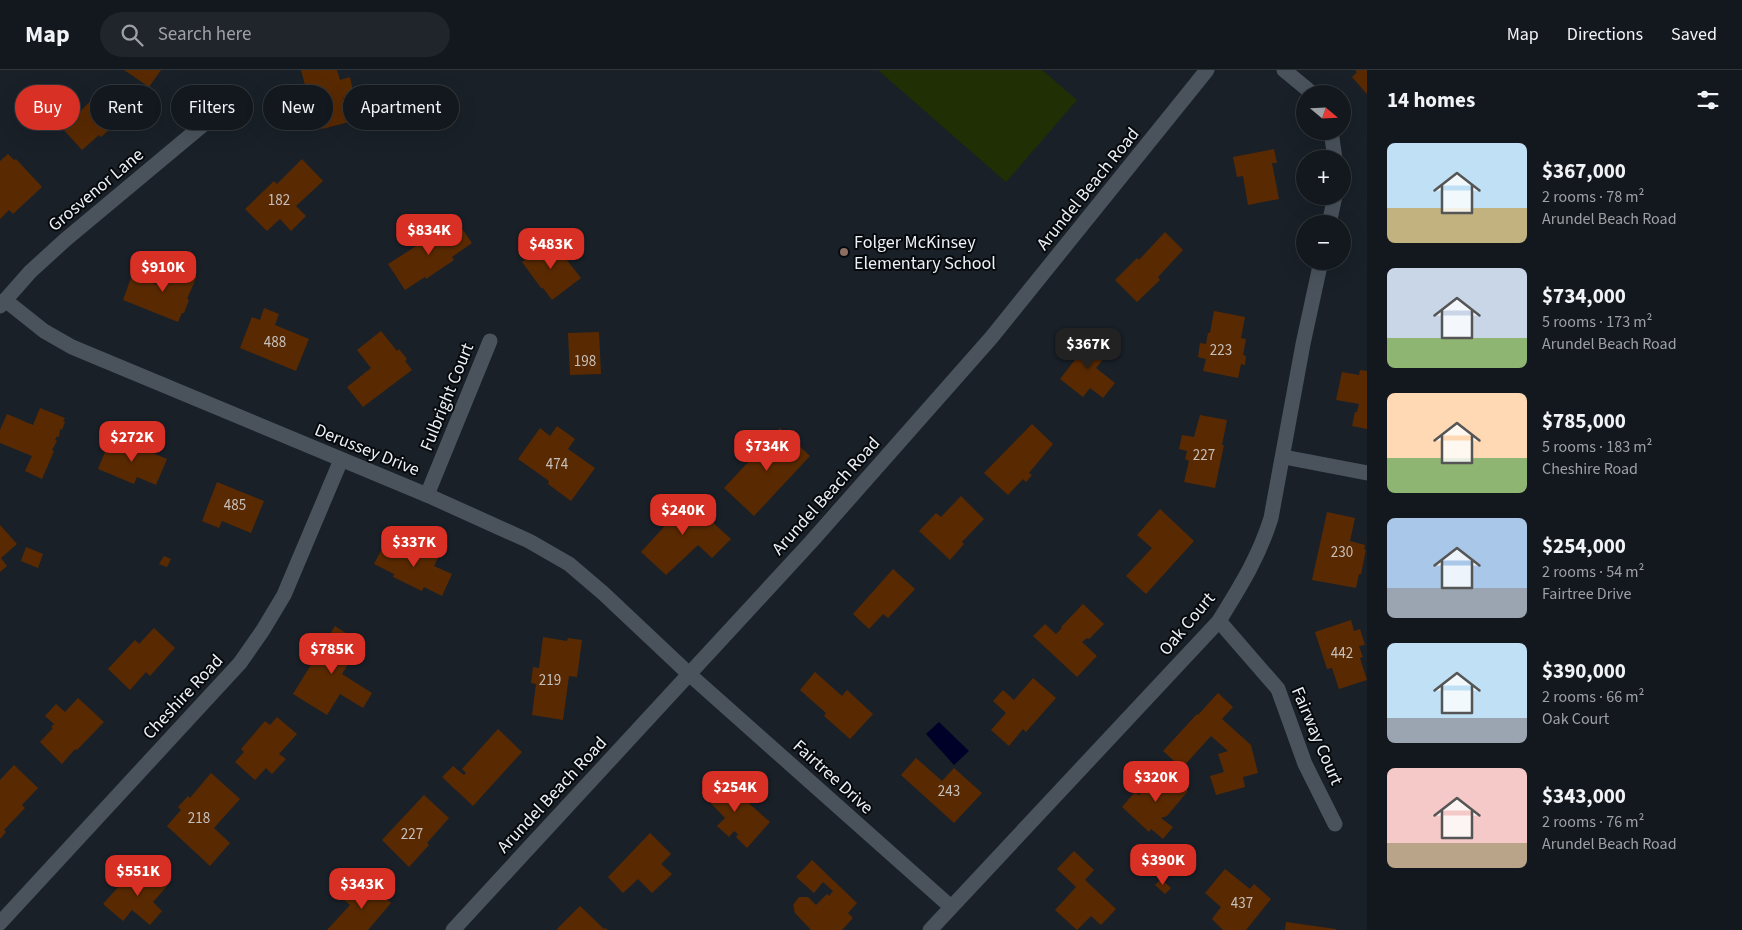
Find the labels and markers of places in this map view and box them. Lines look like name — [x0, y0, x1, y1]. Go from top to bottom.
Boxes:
pin: $834K — [394, 214, 464, 256]
pin: $483K — [516, 228, 586, 270]
place label: Folger McKinsey Elementary School — [854, 230, 996, 276]
marker: Folger McKinsey Elementary School — [838, 246, 850, 258]
pin: $910K — [128, 250, 198, 293]
pin: $367K — [1053, 328, 1123, 370]
pin: $272K — [97, 420, 167, 463]
pin: $734K — [732, 430, 802, 472]
pin: $240K — [648, 494, 718, 536]
pin: $337K — [379, 526, 449, 568]
pin: $785K — [297, 632, 367, 675]
pin: $320K — [1121, 760, 1191, 803]
pin: $254K — [700, 770, 770, 813]
pin: $390K — [1128, 844, 1198, 886]
pin: $551K — [103, 854, 173, 897]
pin: $343K — [327, 868, 397, 910]

